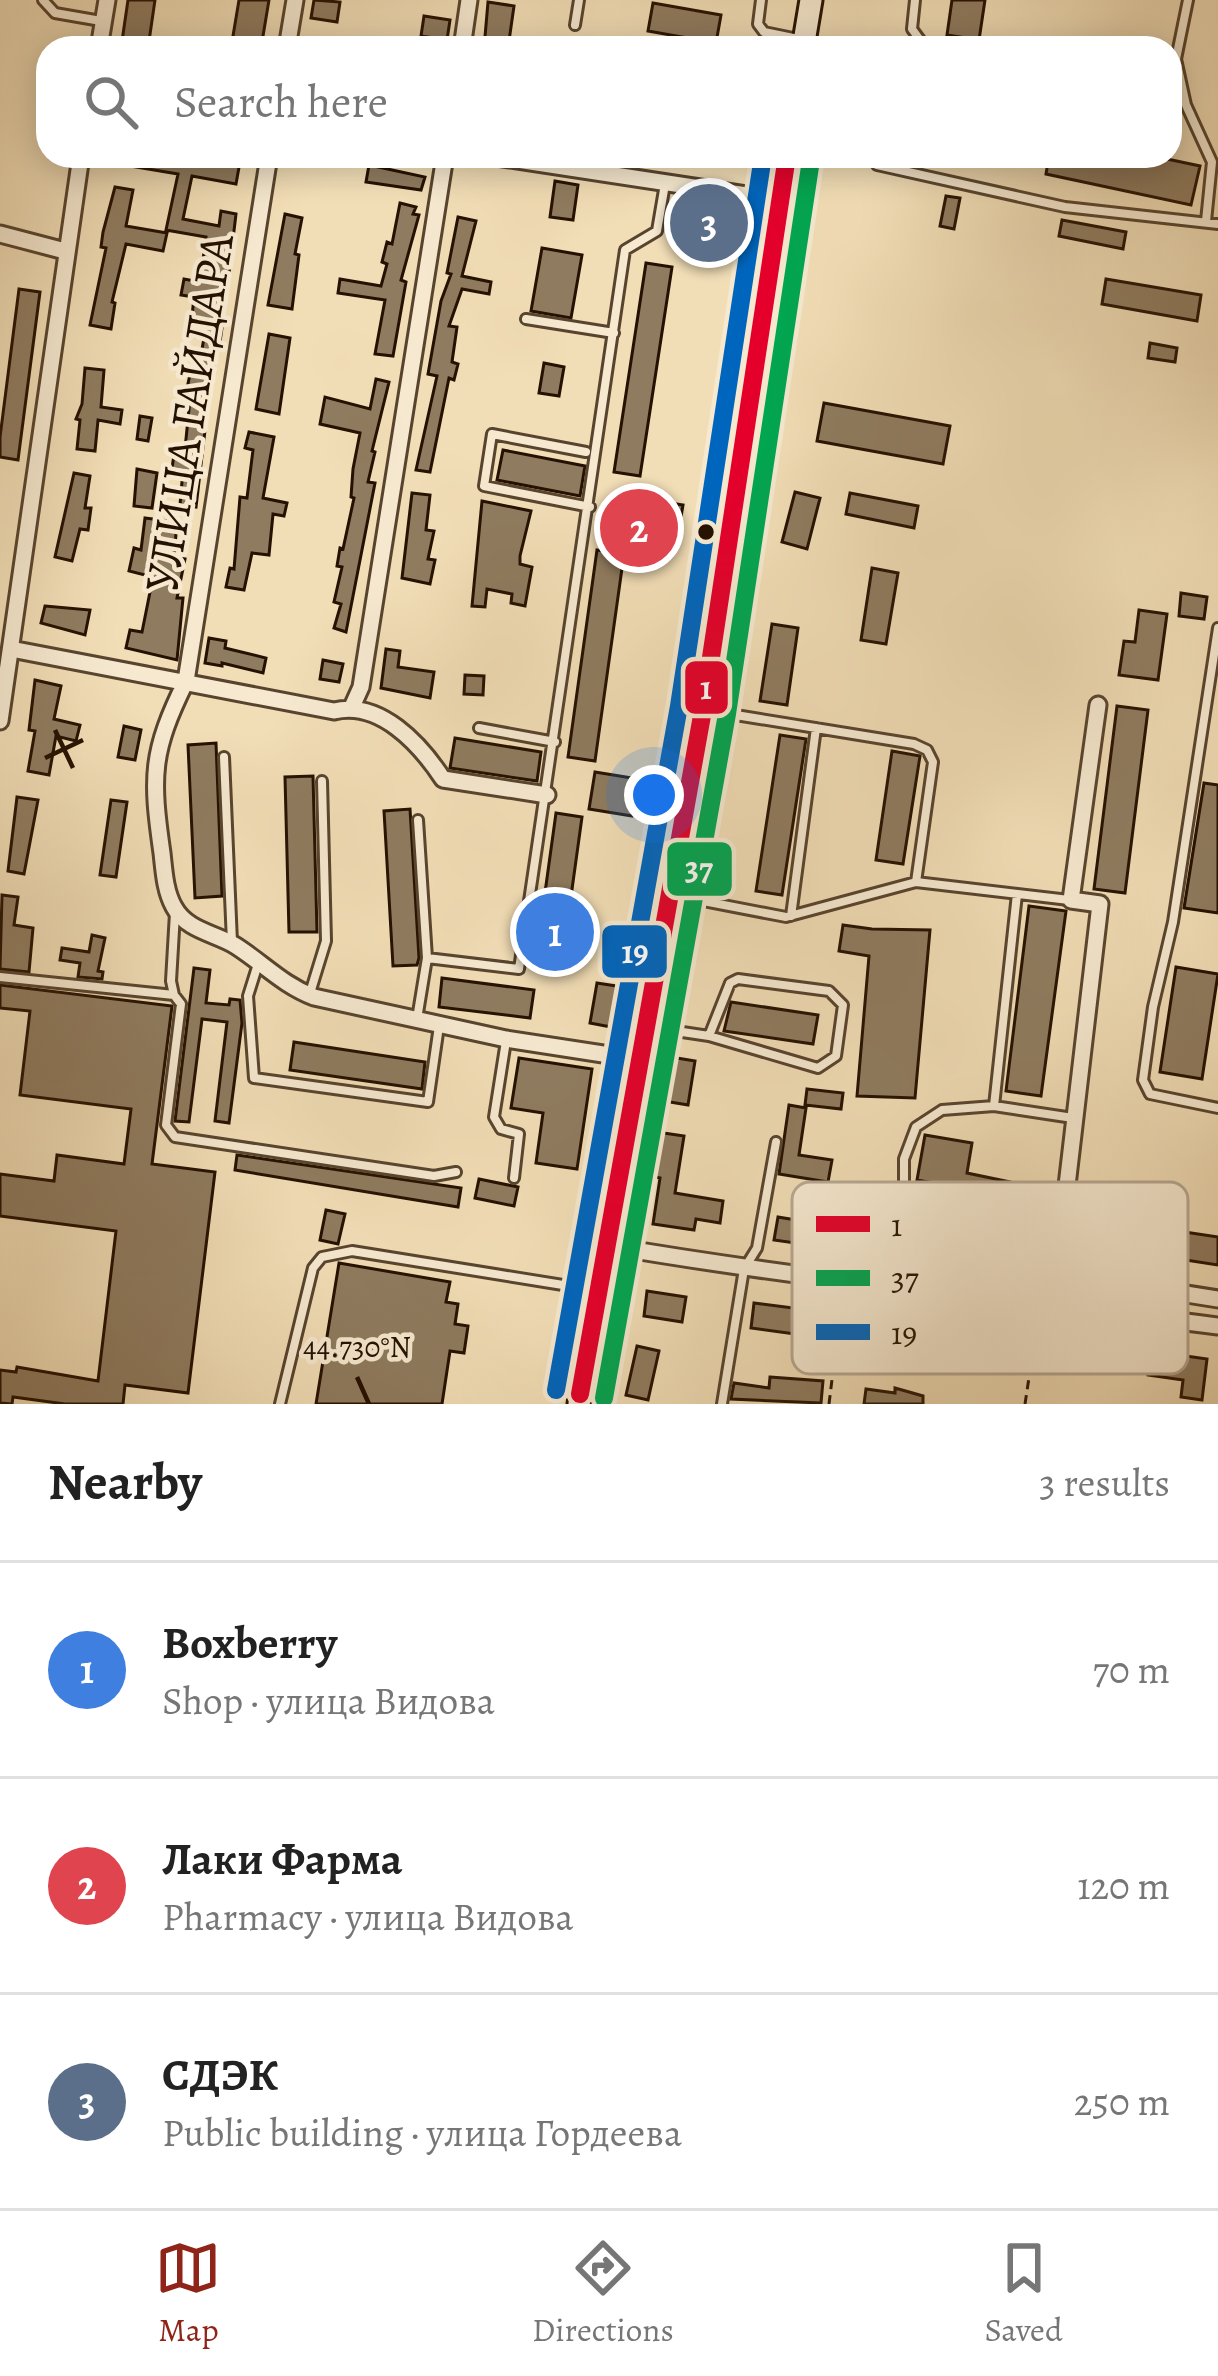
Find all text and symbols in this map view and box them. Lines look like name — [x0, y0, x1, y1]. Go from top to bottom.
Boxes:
search box — [36, 36, 1182, 168]
icon: search — [78, 69, 144, 135]
text: Search here — [174, 71, 388, 133]
pin: 3 — [670, 178, 748, 268]
street label: УЛИЦА ГАЙДАРА — [128, 228, 250, 597]
pin: 2 — [600, 483, 678, 573]
unlabelled marker — [695, 521, 717, 543]
line badge: 1 — [683, 659, 730, 716]
text: 1 — [700, 665, 712, 710]
your location — [624, 765, 684, 825]
line badge: 37 — [665, 840, 734, 898]
text: 37 — [685, 846, 714, 891]
pin: 1 — [516, 887, 594, 977]
line badge: 19 — [600, 923, 669, 980]
text: 19 — [621, 929, 649, 974]
legend — [792, 1182, 1188, 1374]
text: 1 — [891, 1202, 902, 1247]
text: 37 — [891, 1256, 919, 1301]
text: 19 — [891, 1310, 917, 1355]
text: 44.730°N — [303, 1327, 411, 1367]
text: Nearby — [48, 1447, 202, 1517]
text: 3 results — [1039, 1456, 1170, 1509]
text: Boxberry — [162, 1612, 337, 1674]
text: 1 — [80, 1643, 94, 1696]
text: 70 m — [1093, 1643, 1170, 1696]
text: Shop · улица Видова — [162, 1674, 495, 1727]
text: Лаки Фарма — [162, 1828, 402, 1890]
text: 2 — [78, 1859, 96, 1912]
text: 120 m — [1077, 1859, 1170, 1912]
text: Pharmacy · улица Видова — [162, 1890, 574, 1943]
text: СДЭК — [162, 2044, 278, 2106]
text: 3 — [79, 2075, 95, 2128]
text: 250 m — [1074, 2075, 1170, 2128]
text: Public building · улица Гордеева — [162, 2106, 682, 2159]
tab: Map — [155, 2235, 221, 2352]
tab: Directions — [532, 2235, 674, 2352]
tab: Saved — [984, 2235, 1063, 2352]

